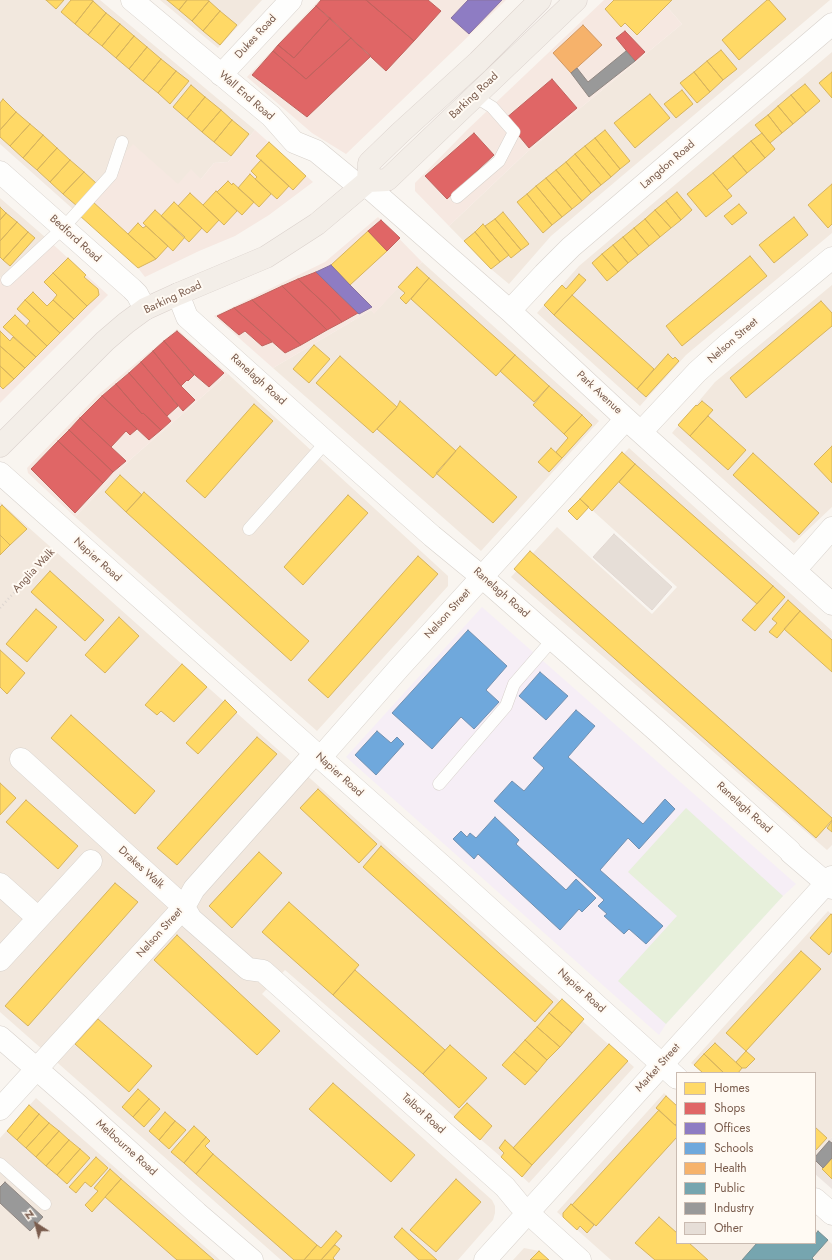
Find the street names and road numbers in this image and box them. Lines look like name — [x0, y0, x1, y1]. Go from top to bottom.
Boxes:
street label: Dukes Road — [232, 12, 280, 62]
street label: Wall End Road — [216, 69, 276, 123]
street label: Barking Road — [447, 70, 501, 122]
street label: Langdon Road — [638, 138, 698, 192]
street label: Bedford Road — [47, 213, 103, 265]
street label: Barking Road — [142, 279, 204, 317]
street label: Nelson Street — [705, 316, 761, 366]
street label: Ranelagh Road — [228, 352, 288, 408]
street label: Park Avenue — [574, 369, 624, 417]
street label: Napier Road — [71, 535, 123, 585]
street label: Anglia Walk — [10, 546, 58, 596]
street label: Ranelagh Road — [470, 565, 532, 621]
street label: Nelson Street — [422, 586, 474, 642]
street label: Napier Road — [313, 750, 365, 800]
street label: Ranelagh Road — [714, 780, 774, 836]
street label: Drakes Walk — [115, 844, 167, 892]
street label: Nelson Street — [134, 905, 186, 961]
street label: Napier Road — [555, 966, 607, 1016]
street label: Market Street — [633, 1041, 683, 1095]
street label: Talbot Road — [399, 1091, 447, 1137]
street label: Melbourne Road — [93, 1117, 159, 1179]

